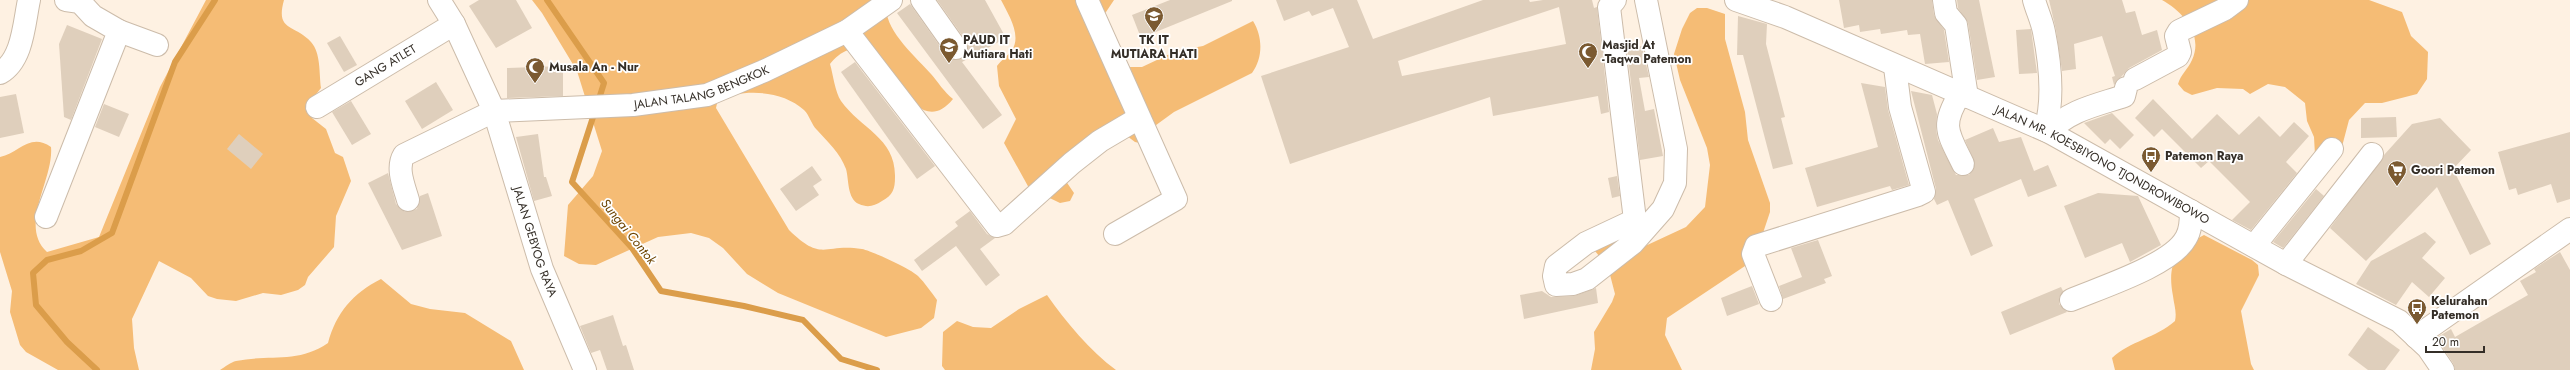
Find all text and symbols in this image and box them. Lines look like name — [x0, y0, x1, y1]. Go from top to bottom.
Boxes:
school or university icon: TK IT MUTIARA HATI — [1143, 5, 1165, 33]
place label: PAUD IT Mutiara Hati — [963, 31, 1032, 63]
place label: TK IT MUTIARA HATI — [1111, 31, 1197, 63]
school or university icon: PAUD IT Mutiara Hati — [938, 36, 960, 64]
place label: Masjid At -Taqwa Patemon — [1602, 36, 1691, 68]
street label: GANG ATLET — [351, 40, 420, 91]
mosque icon: Masjid At -Taqwa Patemon — [1577, 41, 1599, 69]
mosque icon: Musala An - Nur — [524, 56, 546, 84]
place label: Musala An - Nur — [549, 58, 639, 76]
street label: JALAN TALANG BENGKOK — [631, 61, 772, 114]
street label: JALAN MR. KOESBIYONO TJONDROWIBOWO — [1990, 100, 2213, 229]
bus stop icon: Patemon Raya — [2140, 145, 2162, 173]
place label: Patemon Raya — [2165, 147, 2244, 165]
supermarket icon: Goori Patemon — [2386, 159, 2408, 187]
place label: Goori Patemon — [2411, 161, 2495, 179]
street label: JALAN GEBYOG RAYA — [508, 182, 562, 300]
water label: Sungai Contok — [596, 195, 661, 268]
place label: Kelurahan Patemon — [2431, 292, 2488, 324]
bus stop icon: Kelurahan Patemon — [2406, 297, 2428, 325]
scale bar — [2426, 328, 2484, 354]
text: 20 m — [2432, 333, 2459, 351]

